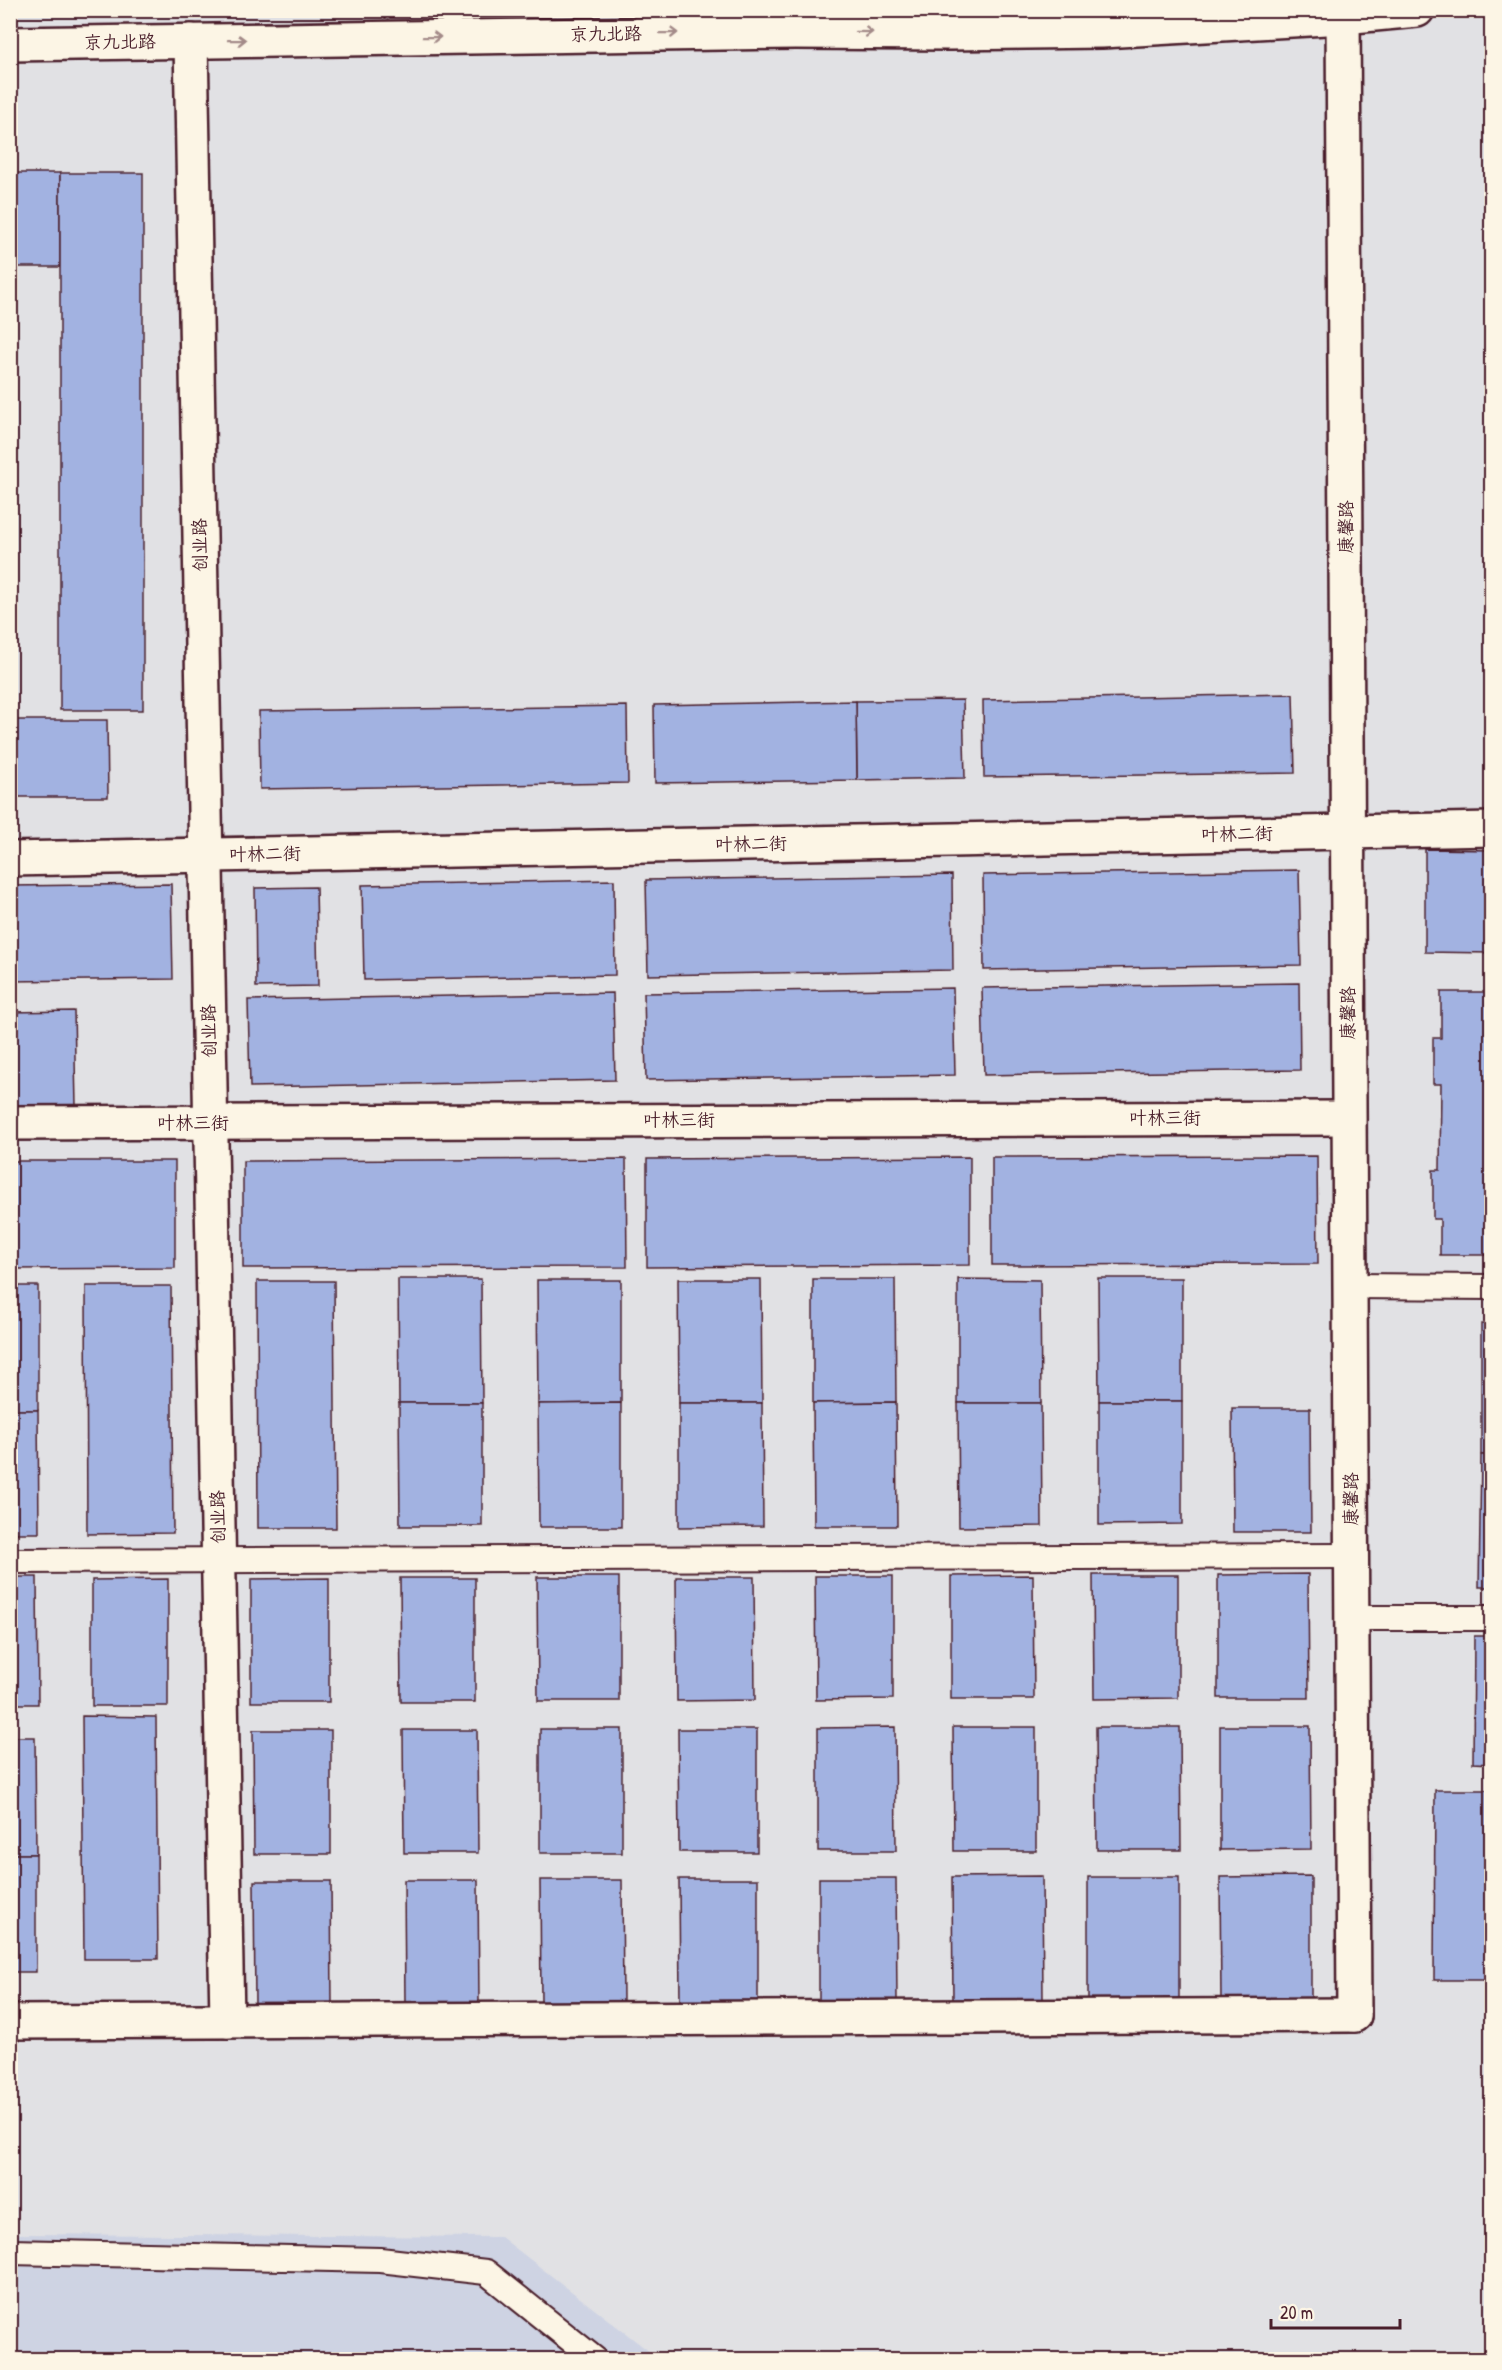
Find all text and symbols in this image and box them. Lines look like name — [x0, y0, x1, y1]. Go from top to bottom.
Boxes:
street label: 京九北路 — [570, 20, 642, 47]
one-way arrow — [853, 27, 873, 38]
street label: 京九北路 — [84, 28, 156, 55]
one-way arrow — [658, 28, 678, 39]
one-way arrow — [421, 31, 441, 43]
one-way arrow — [226, 34, 246, 46]
street label: 康馨路 — [1333, 500, 1358, 554]
street label: 创业路 — [187, 518, 212, 572]
street label: 叶林二街 — [1201, 820, 1273, 847]
street label: 叶林二街 — [715, 830, 787, 857]
street label: 叶林二街 — [229, 840, 301, 867]
street label: 康馨路 — [1335, 986, 1360, 1040]
street label: 创业路 — [196, 1004, 221, 1058]
street label: 叶林三街 — [1129, 1105, 1201, 1130]
street label: 叶林三街 — [643, 1107, 715, 1132]
street label: 叶林三街 — [157, 1110, 229, 1135]
street label: 康馨路 — [1338, 1472, 1363, 1526]
street label: 创业路 — [205, 1490, 230, 1544]
scale bar — [1271, 2292, 1400, 2330]
text: 20 m — [1280, 2300, 1313, 2325]

